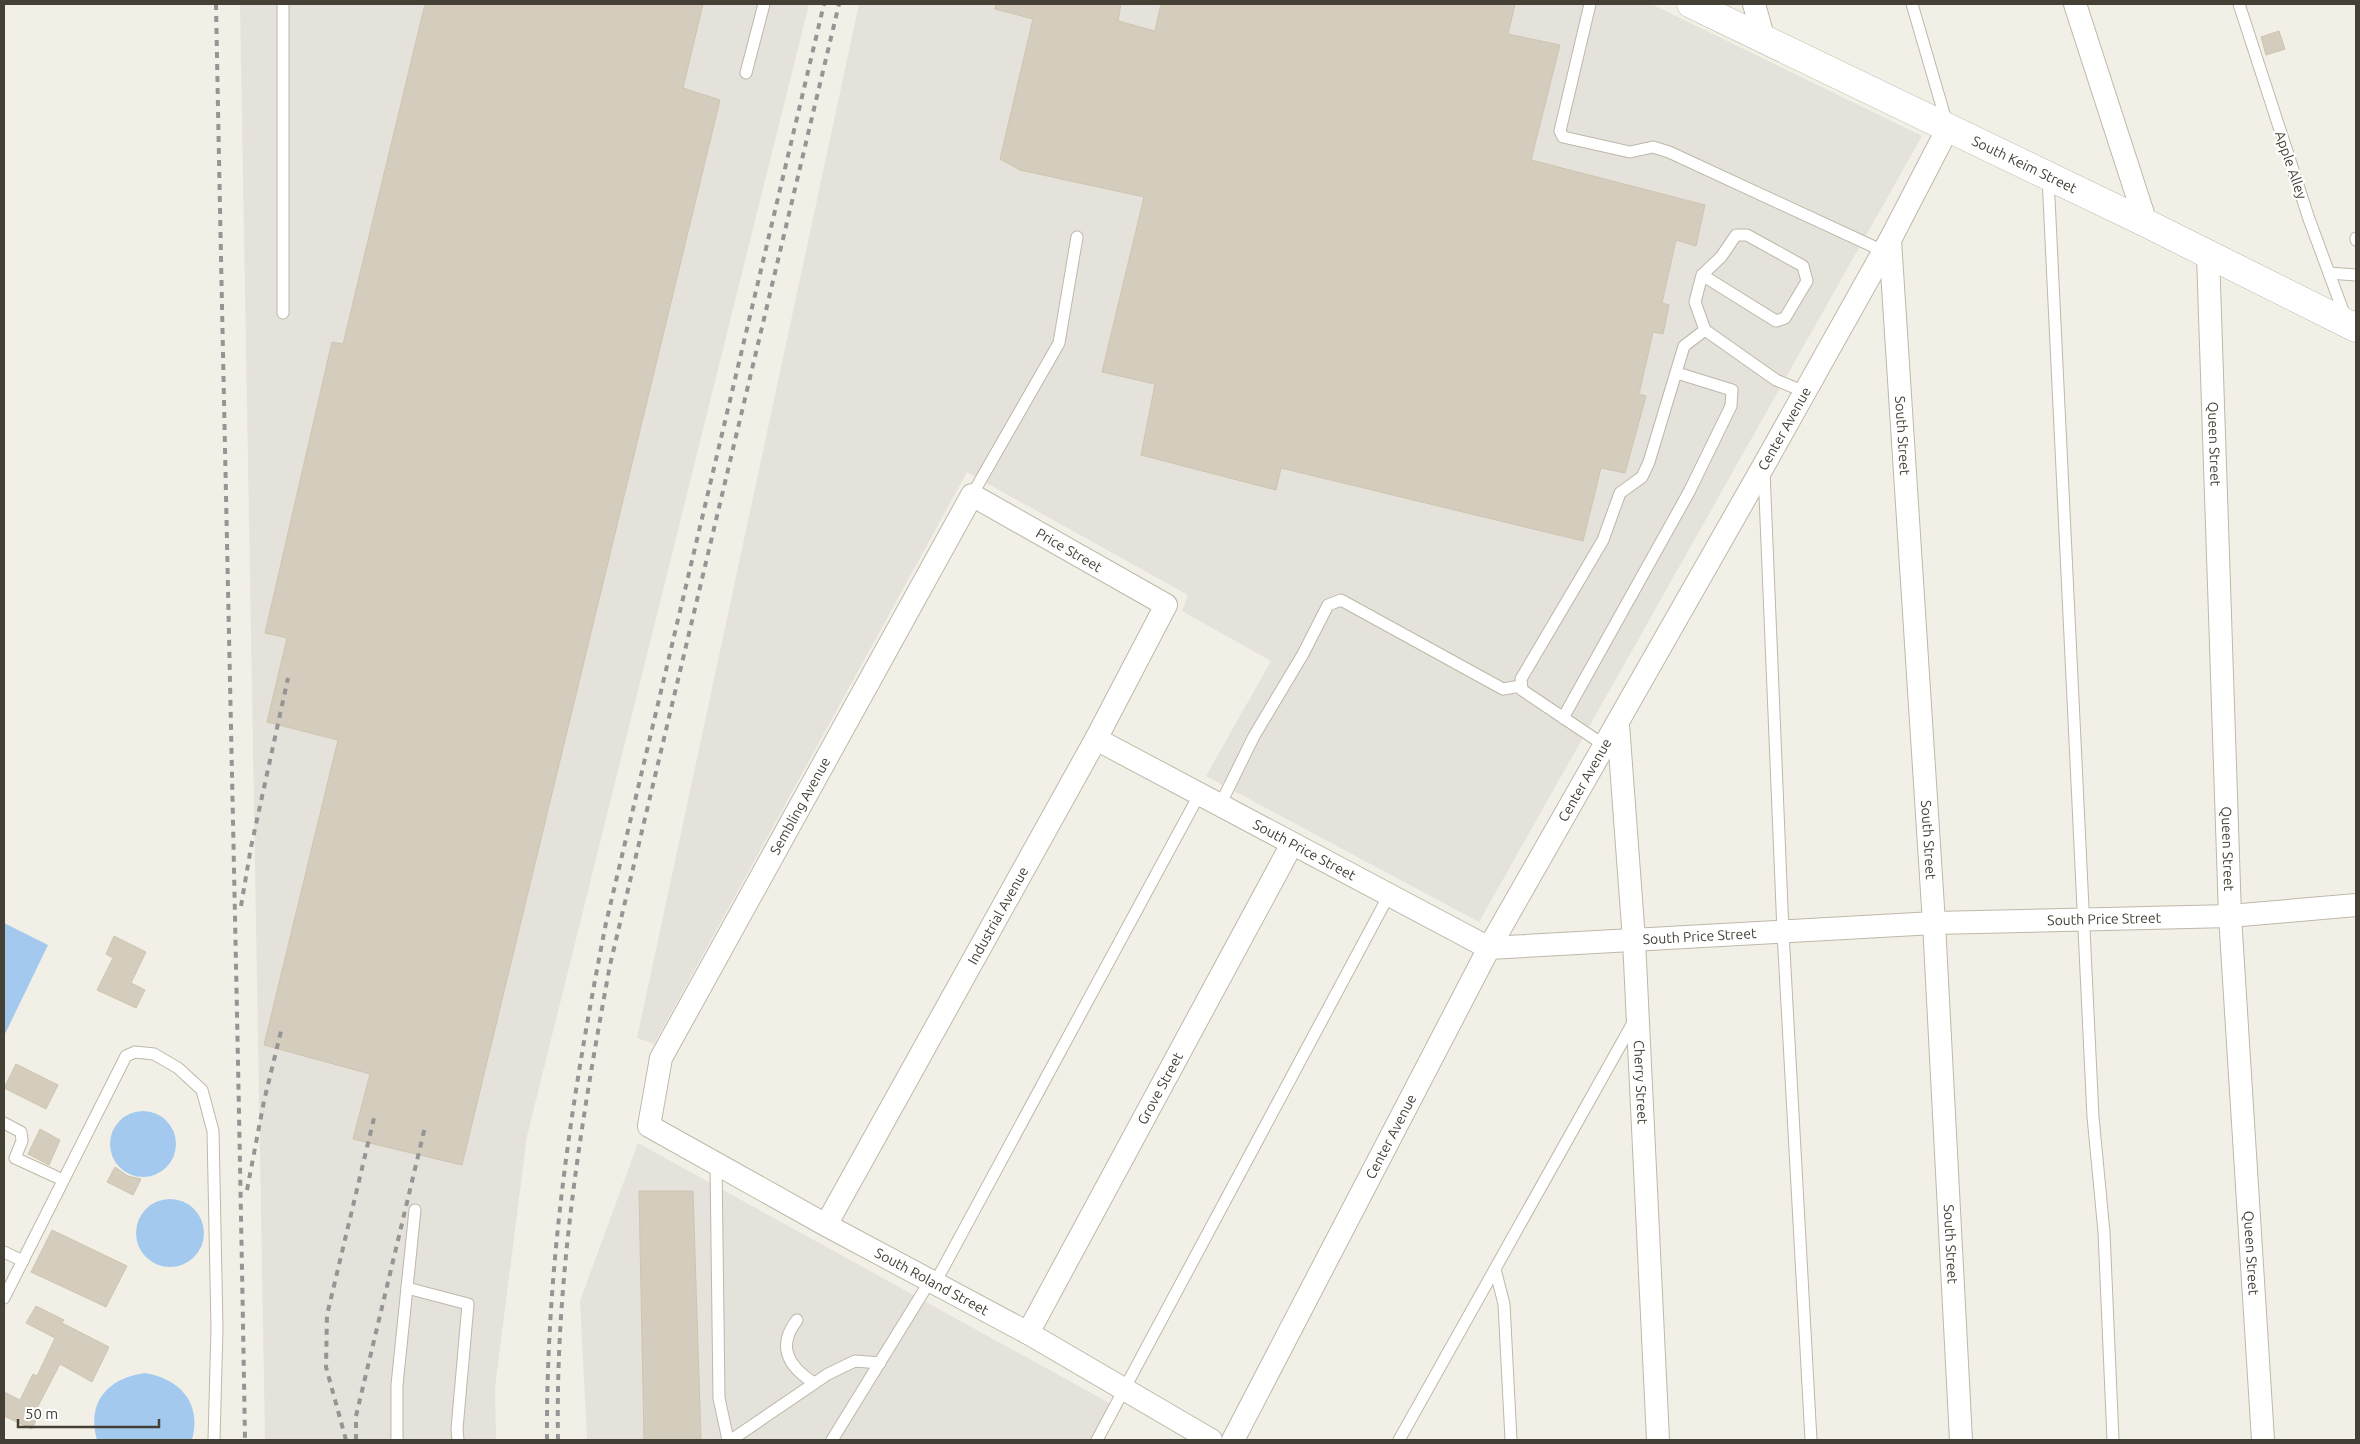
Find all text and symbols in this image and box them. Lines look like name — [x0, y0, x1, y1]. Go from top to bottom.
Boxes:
street label: Apple Alley — [2272, 129, 2310, 201]
street label: South Keim Street — [1969, 132, 2080, 197]
street label: Center Avenue — [1755, 384, 1814, 473]
street label: South Street — [1892, 395, 1913, 476]
street label: Queen Street — [2205, 401, 2224, 487]
street label: Price Street — [1033, 525, 1105, 576]
street label: Center Avenue — [1555, 735, 1615, 824]
street label: Sembling Avenue — [767, 755, 833, 857]
street label: South Street — [1918, 800, 1939, 880]
street label: Queen Street — [2218, 806, 2237, 892]
street label: South Price Street — [1250, 816, 1359, 884]
street label: Industrial Avenue — [964, 864, 1031, 967]
street label: South Price Street — [2047, 910, 2162, 928]
street label: South Price Street — [1642, 925, 1757, 947]
street label: Cherry Street — [1631, 1040, 1651, 1125]
street label: Grove Street — [1134, 1049, 1186, 1127]
street label: Center Avenue — [1362, 1092, 1419, 1182]
street label: South Street — [1941, 1204, 1961, 1285]
street label: Queen Street — [2241, 1210, 2262, 1296]
street label: South Roland Street — [872, 1245, 992, 1319]
scale bar — [18, 1396, 159, 1428]
text: 50 m — [25, 1405, 58, 1422]

